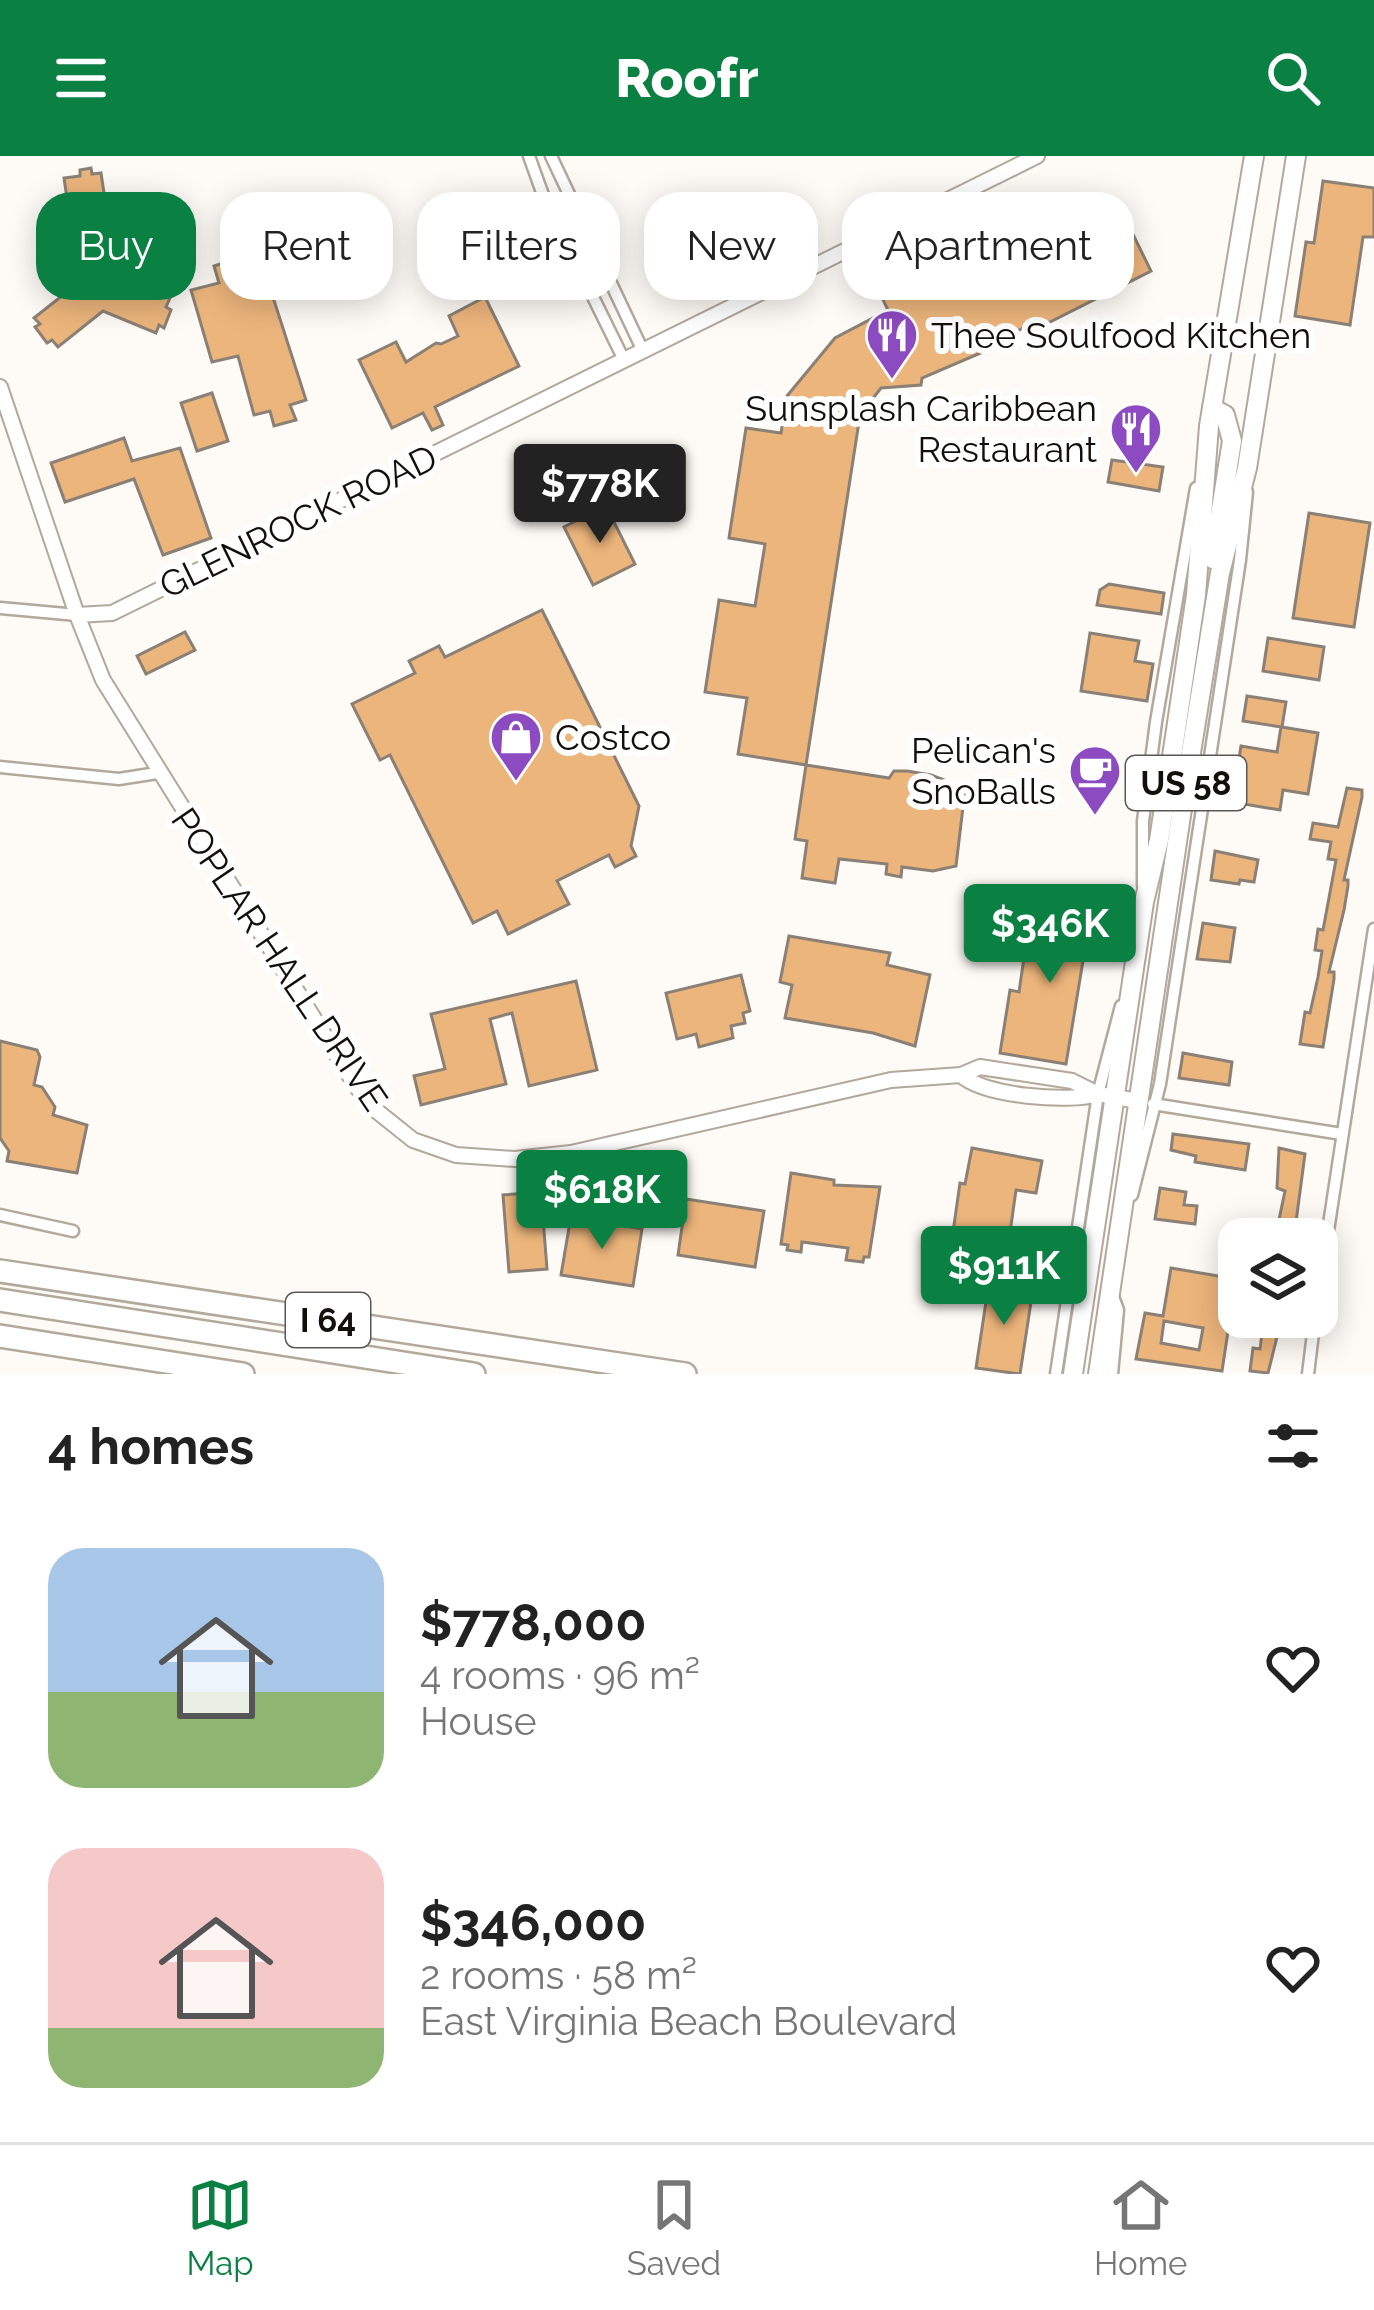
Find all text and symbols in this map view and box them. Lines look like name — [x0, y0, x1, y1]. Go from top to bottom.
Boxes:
icon: menu — [48, 45, 114, 111]
icon: search — [1260, 45, 1326, 111]
text: Roofr — [615, 46, 759, 110]
chip: Buy — [36, 192, 196, 300]
chip: Rent — [220, 192, 393, 300]
chip: Filters — [417, 192, 620, 300]
chip: New — [644, 192, 818, 300]
chip: Apartment — [842, 192, 1134, 300]
restaurant icon: Thee Soulfood Kitchen — [864, 307, 920, 381]
place label: Thee Soulfood Kitchen — [931, 314, 1311, 356]
place label: Sunsplash Caribbean Restaurant — [745, 387, 1097, 470]
restaurant icon: Sunsplash Caribbean Restaurant — [1108, 401, 1164, 475]
street label: GLENROCK ROAD — [152, 436, 444, 606]
pin: $778K — [516, 444, 684, 546]
text: $778K — [541, 460, 659, 506]
shop icon: Costco — [488, 709, 544, 783]
place label: Costco — [555, 716, 671, 758]
place label: Pelican's SnoBalls — [911, 729, 1056, 812]
cafe icon: Pelican's SnoBalls — [1067, 743, 1123, 817]
road number: US 58 — [1126, 756, 1246, 810]
street label: POPLAR HALL DRIVE — [163, 800, 397, 1118]
pin: $346K — [966, 884, 1134, 986]
text: $346K — [991, 900, 1109, 946]
pin: $618K — [518, 1150, 686, 1252]
text: $618K — [543, 1166, 661, 1212]
map controls — [1218, 1218, 1338, 1338]
button: layers — [1218, 1218, 1338, 1338]
pin: $911K — [920, 1226, 1088, 1328]
text: $911K — [948, 1242, 1060, 1288]
road number: I 64 — [286, 1293, 370, 1347]
icon: filters — [1260, 1413, 1326, 1479]
text: 4 homes — [48, 1416, 254, 1476]
text: $778,000 — [420, 1592, 646, 1652]
icon: home — [144, 1596, 288, 1740]
icon: heart — [1260, 1635, 1326, 1701]
text: 4 rooms · 96 m² — [420, 1652, 700, 1698]
text: House — [420, 1698, 537, 1744]
text: $346,000 — [420, 1892, 646, 1952]
icon: home — [144, 1896, 288, 2040]
icon: heart — [1260, 1935, 1326, 2001]
text: 2 rooms · 58 m² — [420, 1952, 697, 1998]
text: East Virginia Beach Boulevard — [420, 1998, 957, 2044]
tab: Map — [187, 2172, 254, 2283]
tab: Saved — [627, 2172, 721, 2283]
tab: Home — [1094, 2172, 1187, 2283]

